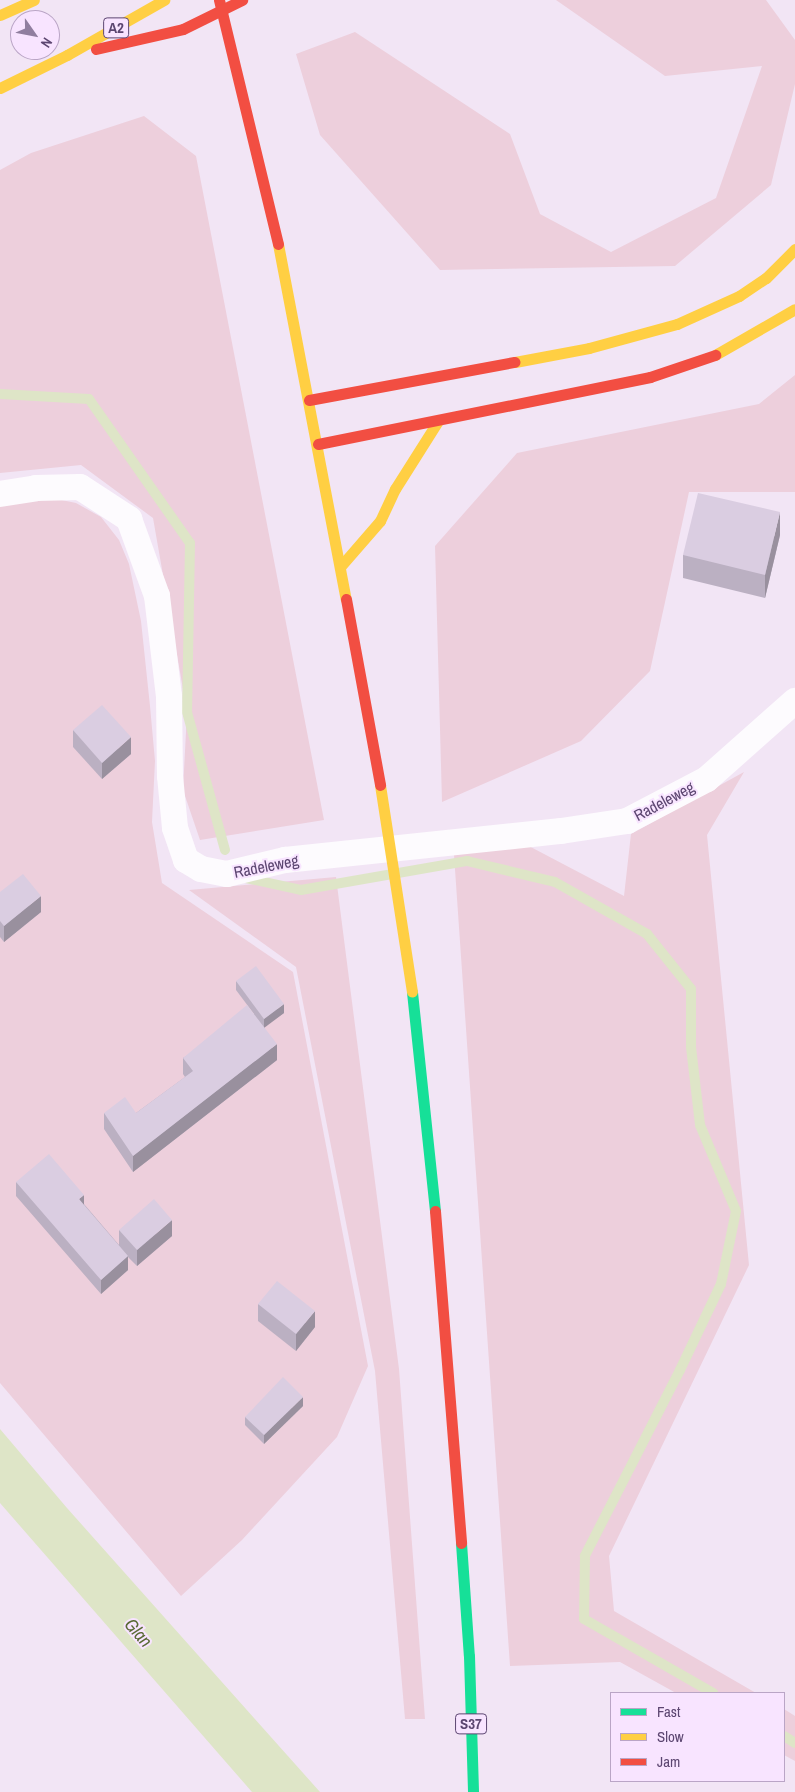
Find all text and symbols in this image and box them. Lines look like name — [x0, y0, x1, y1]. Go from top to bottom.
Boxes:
north arrow — [10, 10, 60, 60]
road number: A2 — [102, 15, 130, 40]
text: N — [37, 34, 57, 51]
street label: Radeleweg — [631, 777, 697, 825]
street label: Radeleweg — [232, 850, 300, 882]
water label: Glan — [120, 1614, 156, 1652]
legend — [610, 1692, 785, 1782]
text: Fast — [657, 1701, 680, 1722]
road number: S37 — [455, 1712, 487, 1736]
text: Slow — [657, 1726, 684, 1747]
text: Jam — [657, 1751, 680, 1772]

